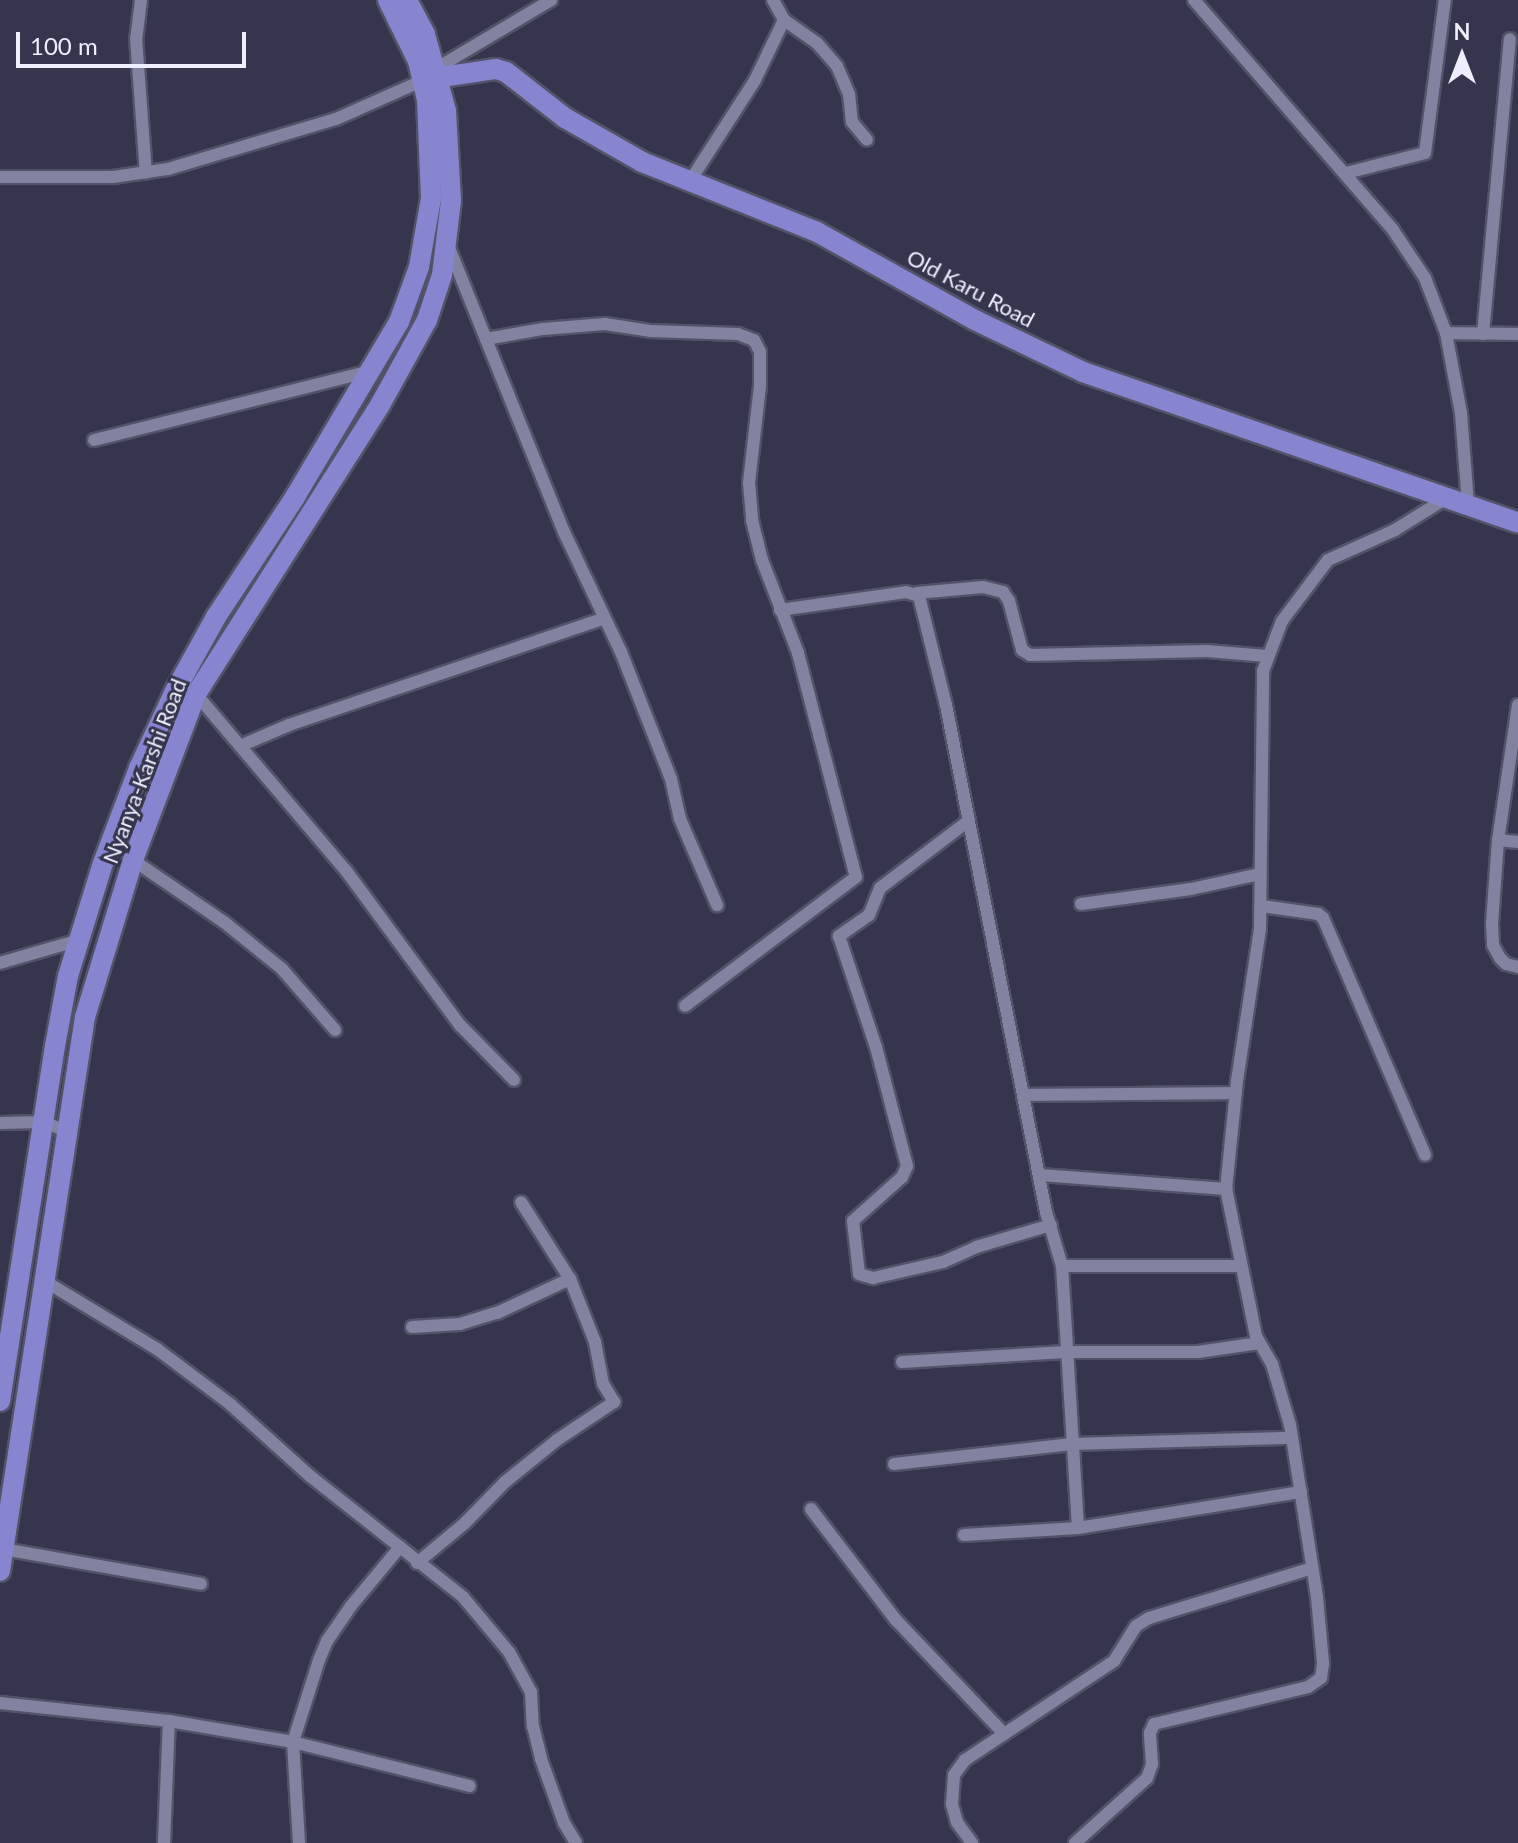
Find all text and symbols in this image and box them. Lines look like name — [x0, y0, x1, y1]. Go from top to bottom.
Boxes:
scale bar — [20, 16, 250, 66]
north arrow — [1422, 16, 1502, 96]
text: N — [1454, 18, 1470, 45]
text: 100 m — [30, 31, 98, 60]
street label: Old Karu Road — [903, 243, 1039, 333]
street label: Nyanya-Karshi Road — [97, 675, 191, 867]

